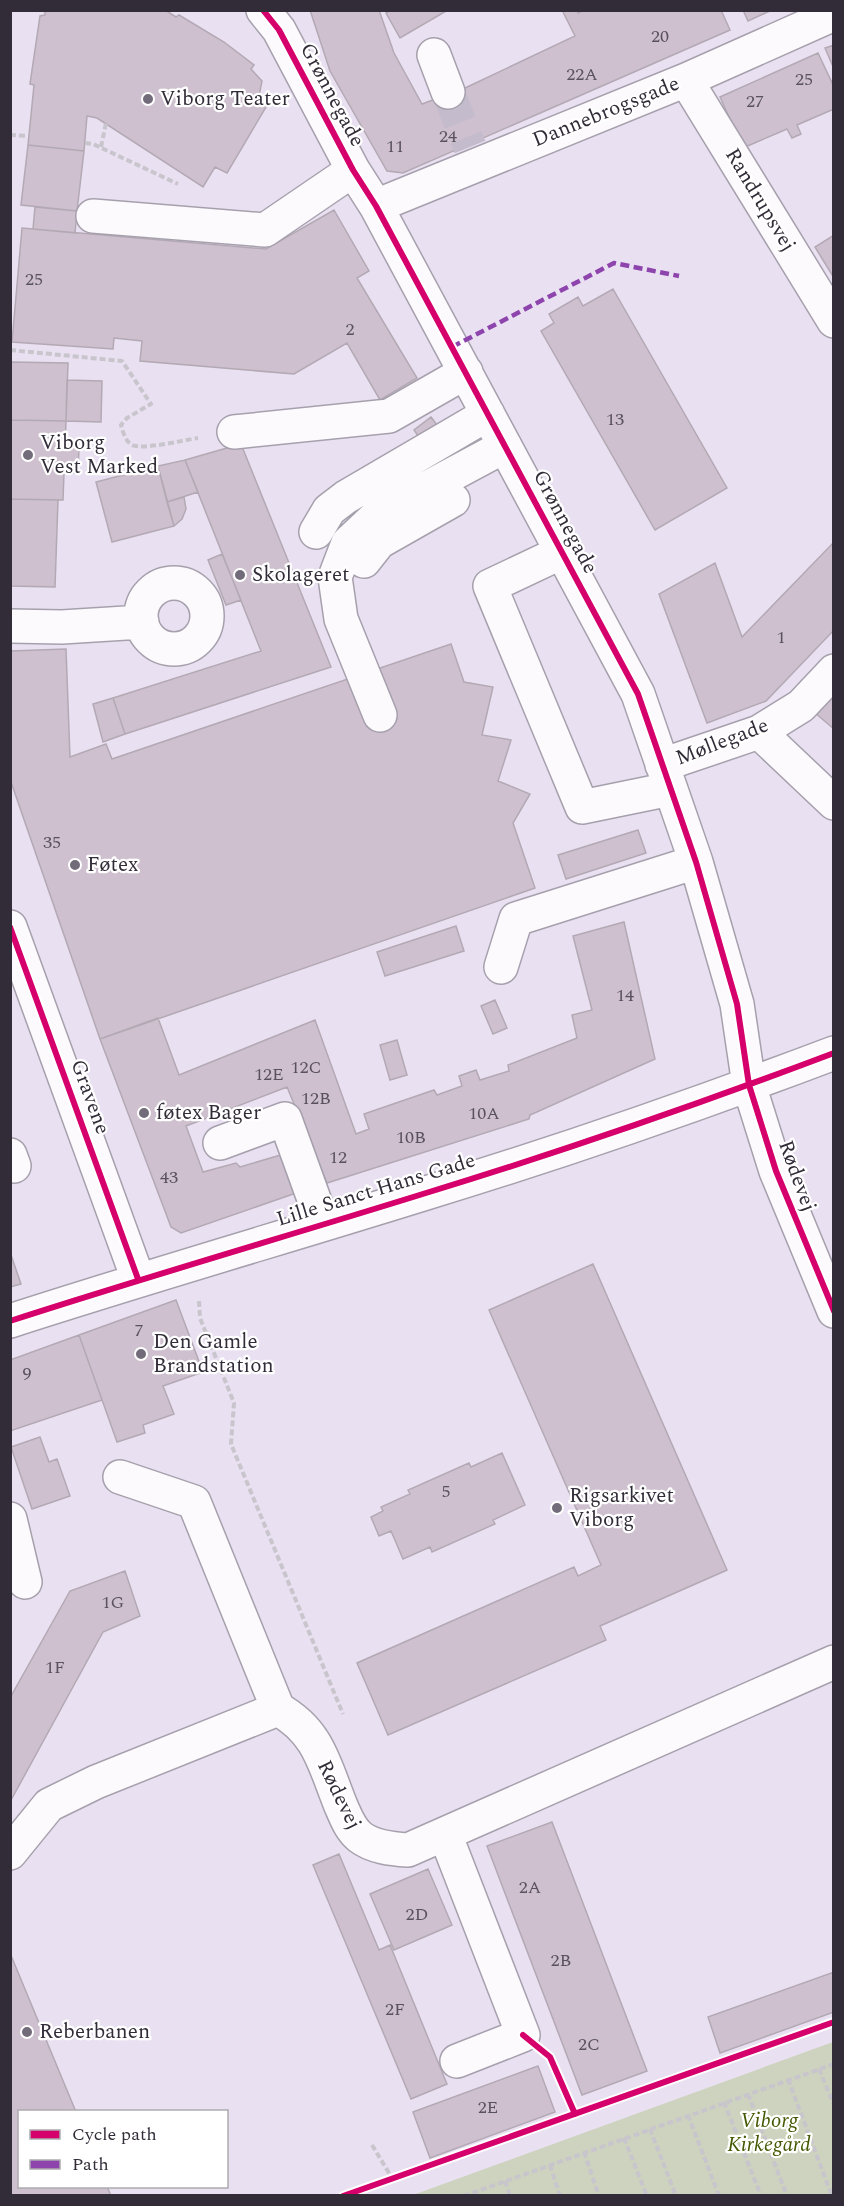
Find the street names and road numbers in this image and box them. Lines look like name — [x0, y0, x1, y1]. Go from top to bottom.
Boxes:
street label: Grønnegade — [291, 37, 373, 153]
street label: Dannebrogsgade — [528, 68, 684, 156]
street label: Randrupsvej — [716, 142, 804, 258]
street label: Grønnegade — [524, 464, 606, 580]
street label: Møllegade — [671, 710, 773, 774]
street label: Gravene — [62, 1055, 118, 1139]
street label: Rødevej — [769, 1136, 825, 1216]
street label: Lille Sanct Hans Gade — [273, 1145, 479, 1235]
street label: Rødevej — [308, 1755, 370, 1835]

